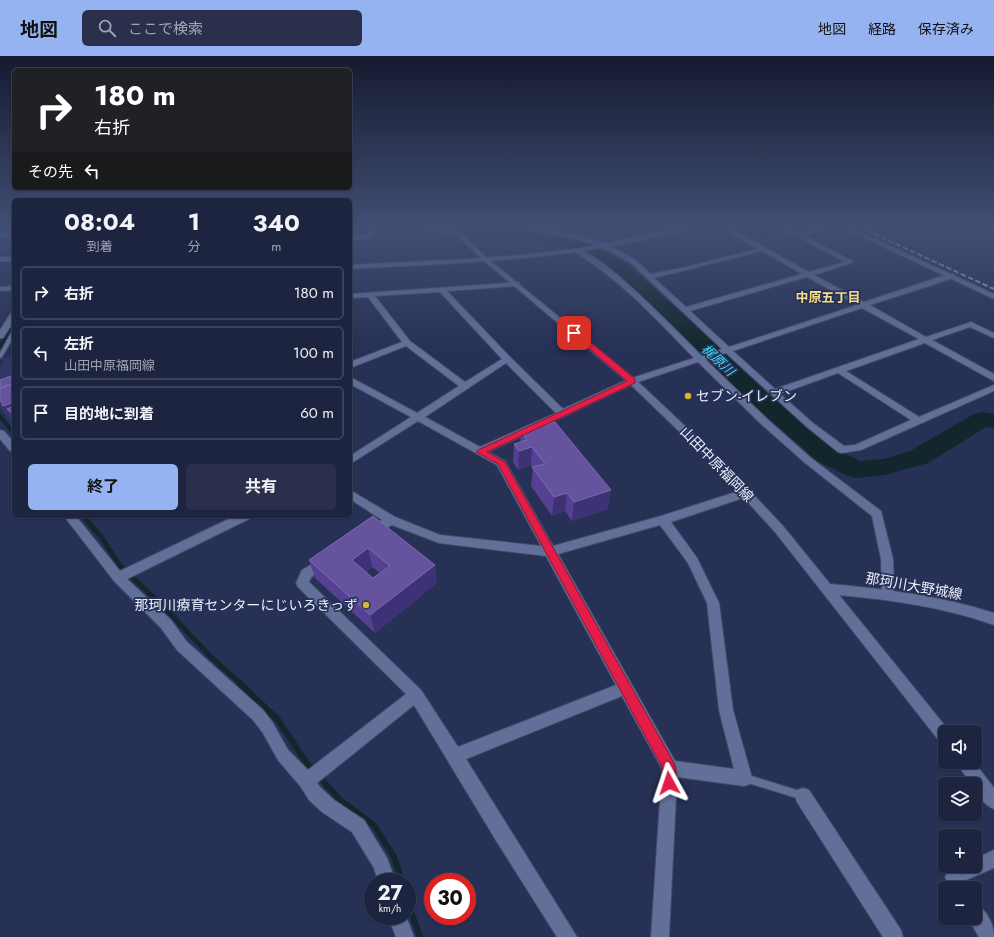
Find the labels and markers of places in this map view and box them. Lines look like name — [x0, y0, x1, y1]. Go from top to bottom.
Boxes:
pin — [557, 316, 591, 350]
place label: セブン-イレブン — [696, 386, 797, 406]
marker: セブン-イレブン — [683, 391, 693, 401]
place label: 那珂川療育センターにじいろきっず — [135, 595, 358, 615]
marker: 那珂川療育センターにじいろきっず — [361, 600, 371, 610]

